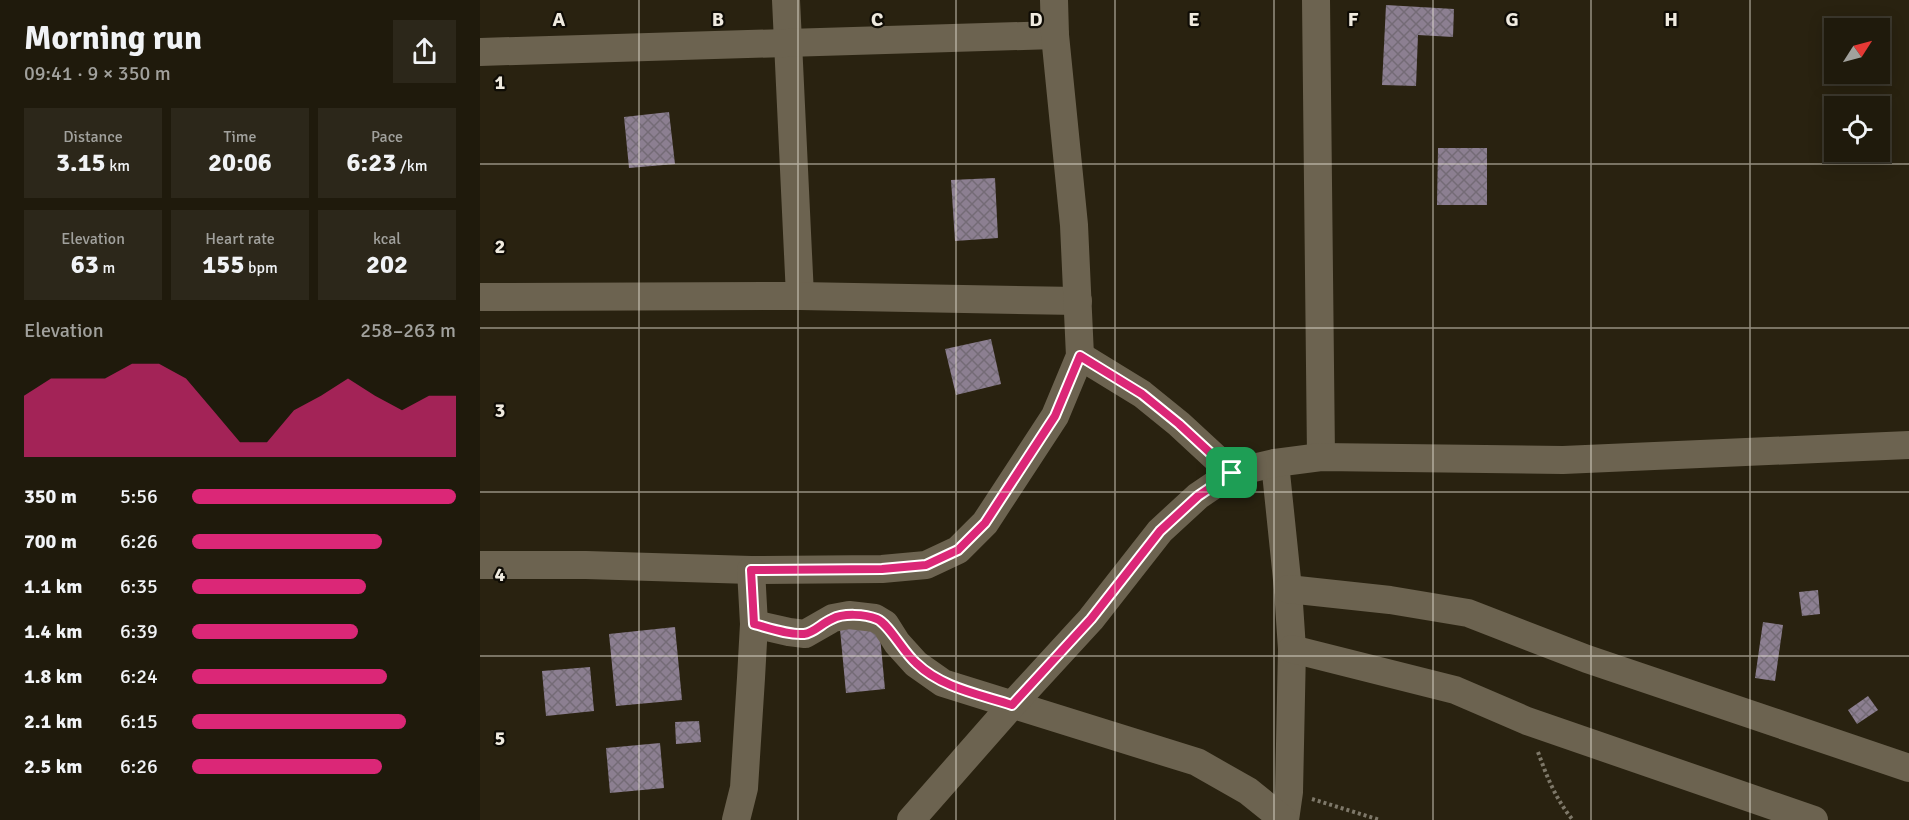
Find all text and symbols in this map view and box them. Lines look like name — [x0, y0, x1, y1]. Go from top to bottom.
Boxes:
text: A — [553, 7, 566, 32]
text: B — [712, 7, 724, 32]
text: C — [871, 7, 883, 32]
text: D — [1029, 7, 1043, 32]
text: E — [1188, 7, 1200, 32]
text: F — [1348, 7, 1359, 32]
text: G — [1505, 7, 1519, 32]
text: H — [1664, 7, 1678, 32]
text: Morning run — [24, 18, 202, 59]
north arrow — [1824, 18, 1890, 84]
map controls — [1824, 18, 1890, 162]
button: share — [393, 20, 456, 83]
text: 09:41 · 9 × 350 m — [24, 61, 171, 86]
text: 1 — [495, 70, 506, 95]
button: locate — [1824, 96, 1890, 162]
text: Distance — [63, 127, 123, 147]
text: Time — [224, 127, 256, 147]
text: Pace — [371, 127, 403, 147]
text: 3.15 — [56, 147, 106, 179]
text: 20:06 — [208, 147, 272, 179]
text: 6:23 — [347, 147, 396, 179]
text: km — [106, 156, 130, 176]
text: /km — [396, 156, 427, 176]
text: Elevation — [61, 229, 125, 249]
text: Heart rate — [205, 229, 275, 249]
text: kcal — [373, 229, 401, 249]
text: 2 — [495, 234, 505, 259]
text: 63 — [71, 249, 99, 281]
text: 155 — [202, 249, 244, 281]
text: 202 — [366, 249, 408, 281]
text: m — [99, 258, 115, 278]
text: bpm — [244, 258, 278, 278]
text: Elevation — [24, 318, 104, 343]
text: 258–263 m — [360, 318, 456, 343]
text: 3 — [495, 398, 505, 423]
pin — [1206, 447, 1257, 498]
icon: arrive — [1215, 456, 1248, 489]
text: 350 m — [24, 484, 77, 509]
text: 5:56 — [120, 484, 158, 509]
text: 700 m — [24, 529, 77, 554]
text: 6:26 — [120, 529, 158, 554]
text: 4 — [495, 562, 506, 587]
text: 1.1 km — [24, 574, 82, 599]
text: 6:35 — [120, 574, 158, 599]
text: 1.4 km — [24, 619, 82, 644]
text: 6:39 — [120, 619, 158, 644]
text: 1.8 km — [24, 664, 82, 689]
text: 6:24 — [120, 664, 158, 689]
text: 2.1 km — [24, 709, 82, 734]
text: 6:15 — [120, 709, 158, 734]
text: 5 — [495, 726, 505, 751]
text: 2.5 km — [24, 754, 82, 779]
text: 6:26 — [120, 754, 158, 779]

